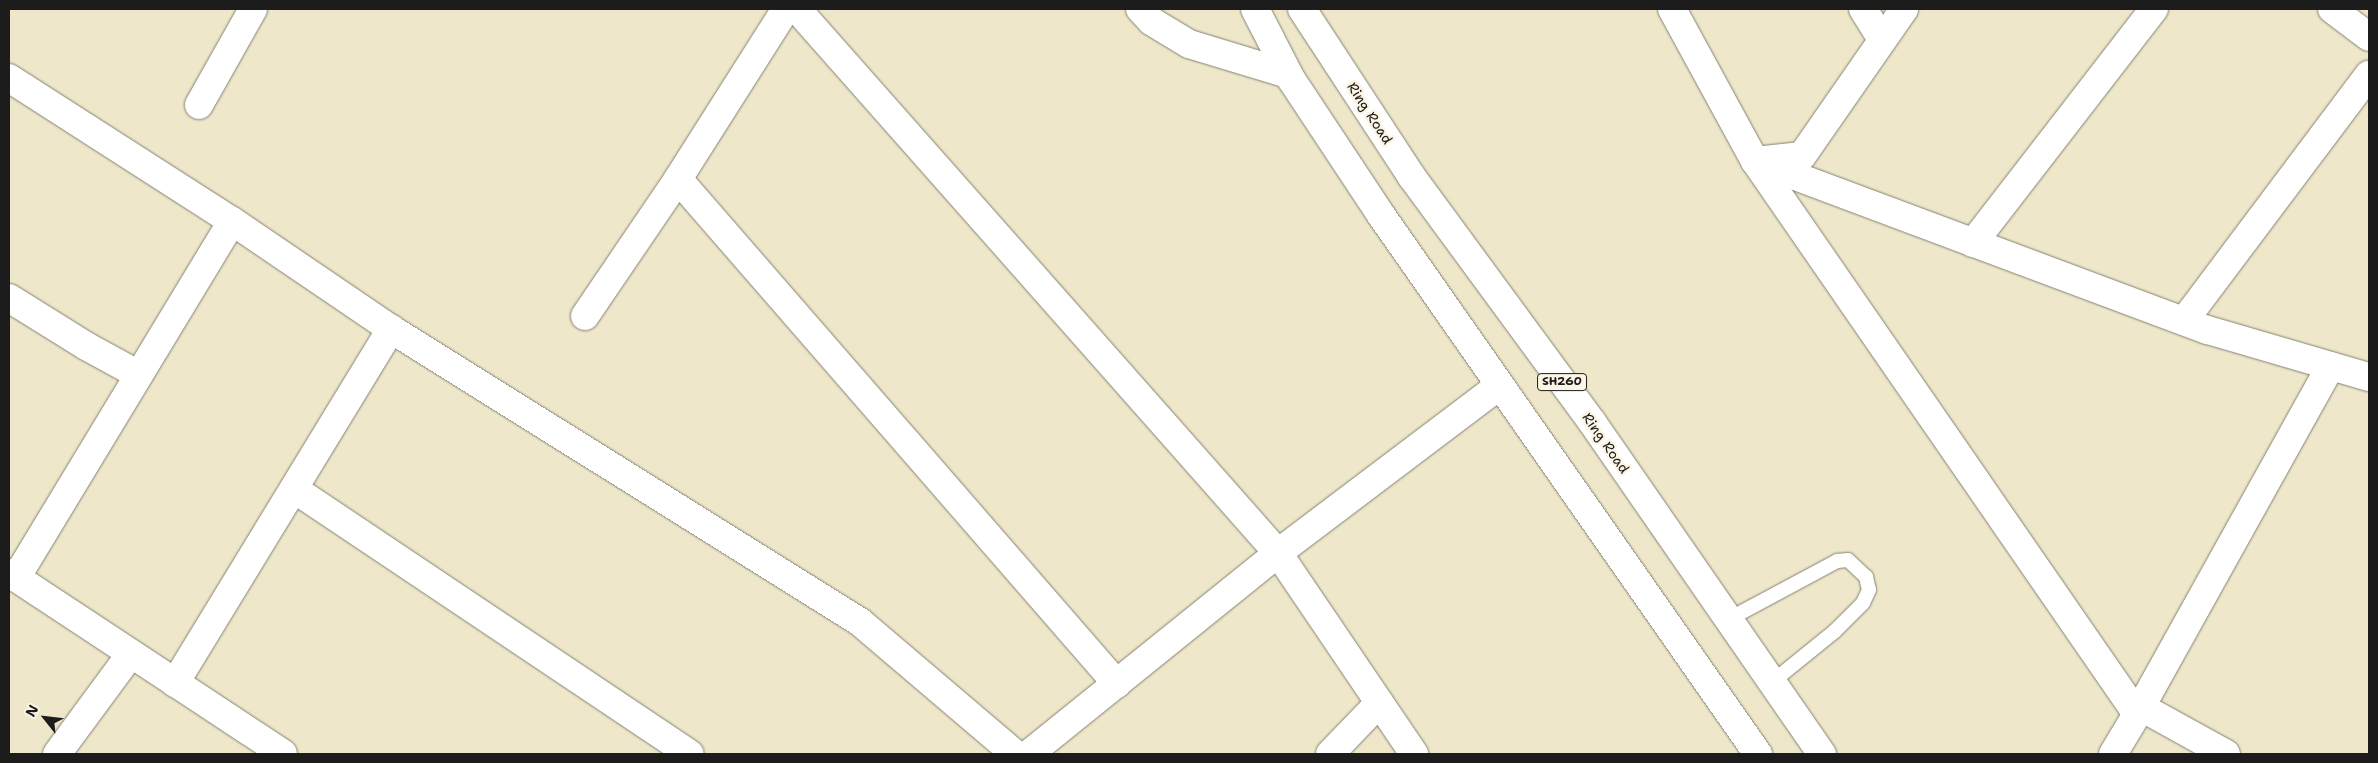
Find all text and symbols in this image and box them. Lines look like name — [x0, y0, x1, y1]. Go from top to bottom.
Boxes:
street label: Ring Road — [1344, 79, 1396, 147]
road number: SH260 — [1537, 372, 1587, 392]
street label: Ring Road — [1579, 409, 1633, 477]
north arrow — [20, 693, 70, 743]
text: N — [21, 702, 42, 720]

